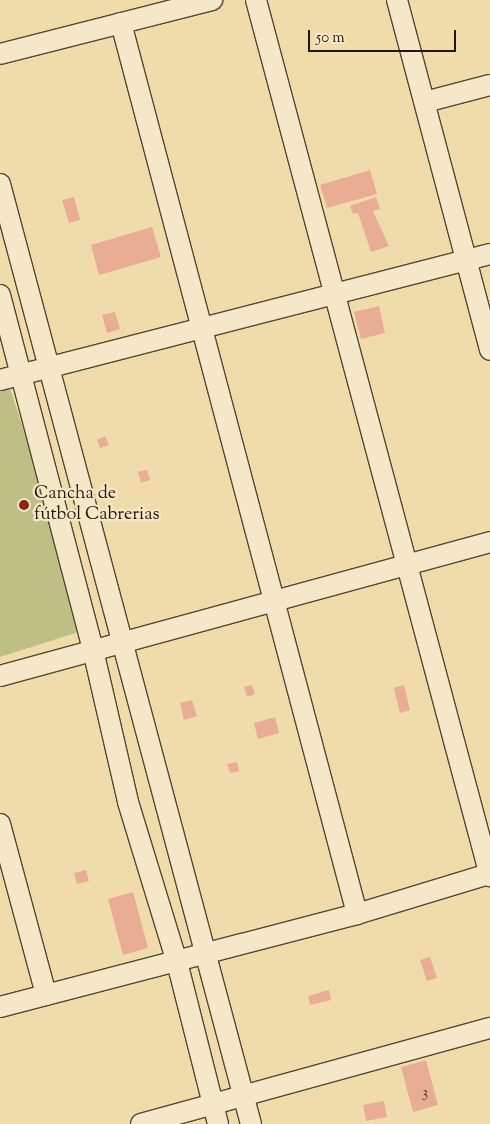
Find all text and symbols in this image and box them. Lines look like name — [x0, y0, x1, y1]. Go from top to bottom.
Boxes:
scale bar — [310, 20, 458, 52]
text: 50 m — [316, 28, 345, 49]
place label: Cancha de fútbol Cabrerias — [34, 484, 160, 526]
marker: Cancha de fútbol Cabrerias — [18, 499, 30, 511]
house number: 3 — [422, 1085, 428, 1103]

